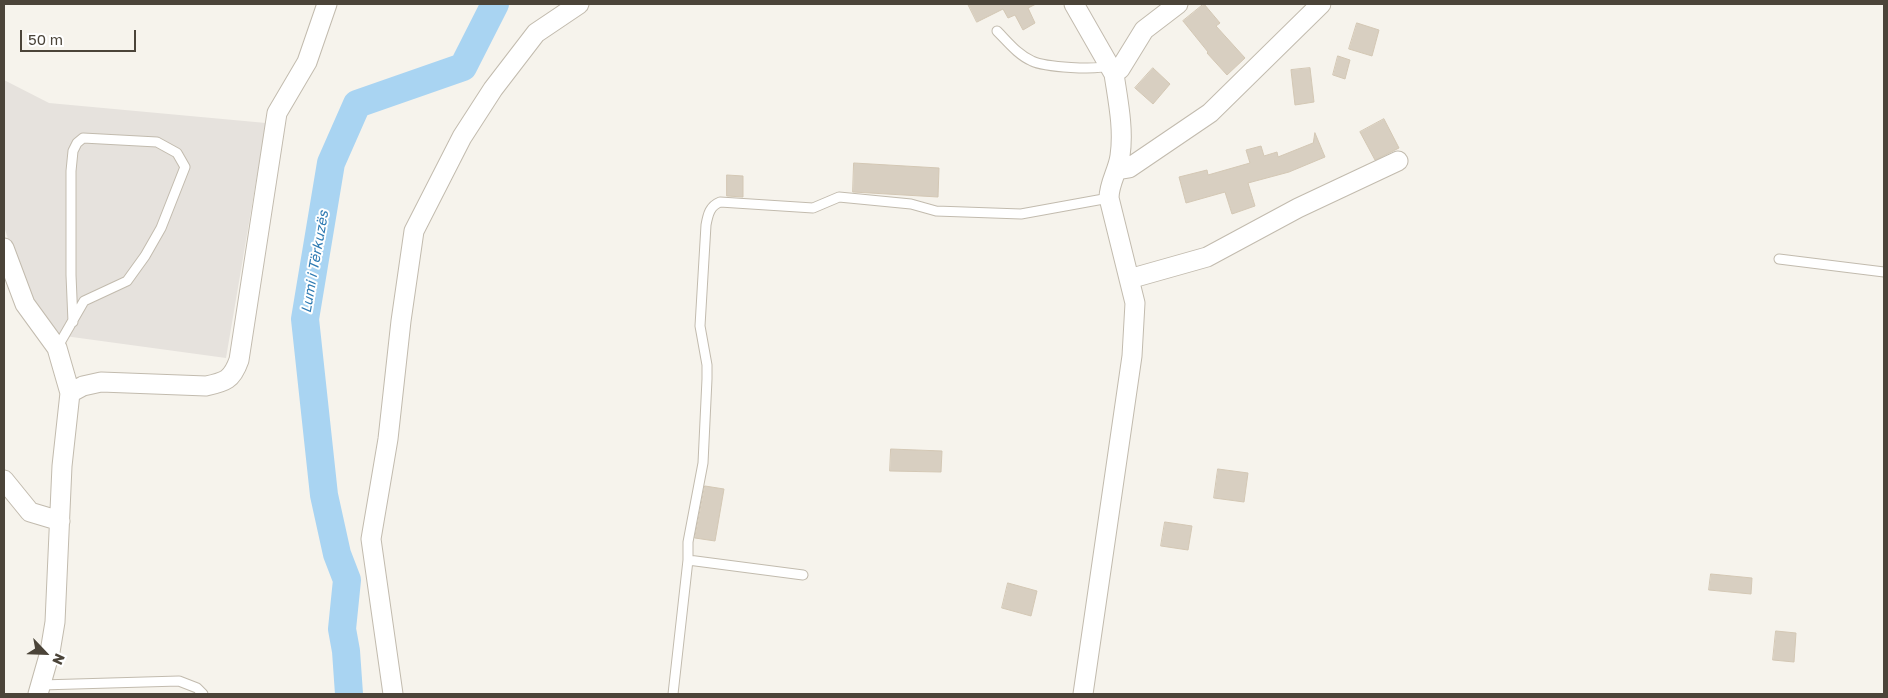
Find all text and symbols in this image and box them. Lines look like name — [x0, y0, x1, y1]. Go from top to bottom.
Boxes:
scale bar — [22, 20, 139, 52]
text: 50 m — [28, 30, 63, 48]
water label: Lumi i Tërkuzës — [298, 210, 332, 314]
north arrow — [20, 628, 70, 678]
text: N — [49, 651, 69, 668]

